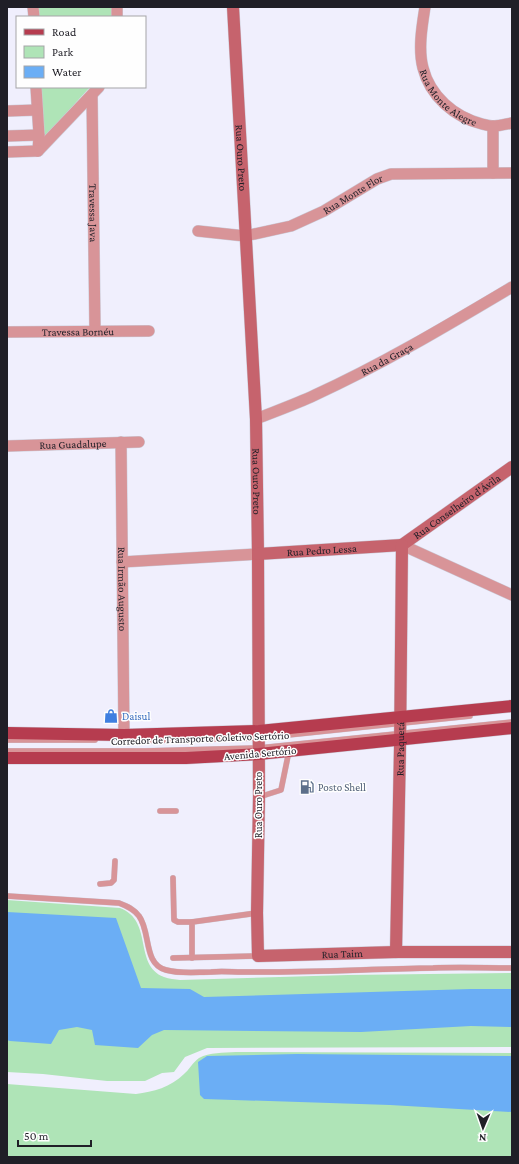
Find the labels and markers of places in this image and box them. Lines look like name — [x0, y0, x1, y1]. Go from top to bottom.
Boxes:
shop icon: Daisul — [103, 708, 119, 724]
place label: Daisul — [122, 710, 150, 722]
fuel station icon: Posto Shell — [299, 779, 315, 795]
place label: Posto Shell — [318, 781, 366, 793]

